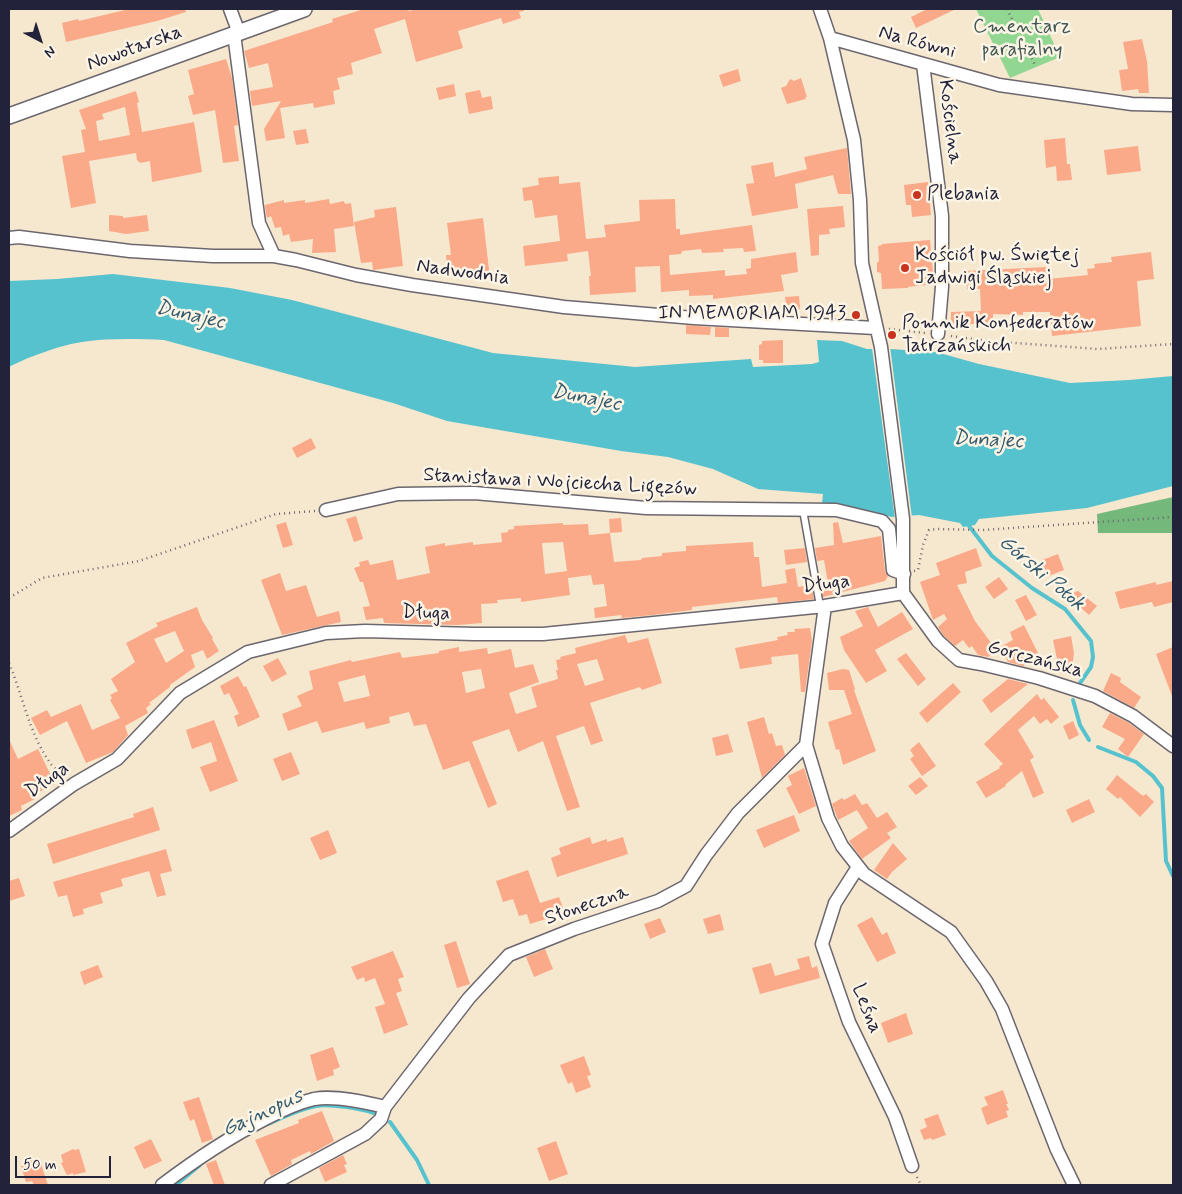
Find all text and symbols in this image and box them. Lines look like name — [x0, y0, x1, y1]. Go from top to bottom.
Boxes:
north arrow — [15, 15, 65, 65]
park label: Cmentarz parafialny — [973, 16, 1071, 63]
street label: Nowotarska — [84, 21, 186, 77]
street label: Na Równi — [876, 21, 958, 65]
text: N — [40, 42, 59, 61]
street label: Kościelna — [932, 78, 966, 166]
place label: Plebania — [927, 183, 1000, 207]
marker: Plebania — [911, 189, 923, 201]
place label: Kościół pw. Świętej Jadwigi Śląskiej — [915, 244, 1079, 291]
street label: Nadwodnia — [415, 255, 511, 291]
marker: Kościół pw. Świętej Jadwigi Śląskiej — [899, 262, 911, 274]
water label: Dunajec — [153, 296, 227, 336]
place label: IN MEMORIAM 1943 — [658, 303, 846, 327]
marker: IN MEMORIAM 1943 — [850, 309, 862, 321]
place label: Pomnik Konfederatów Tatrzańskich — [902, 312, 1094, 359]
marker: Pomnik Konfederatów Tatrzańskich — [886, 329, 898, 341]
water label: Dunajec — [549, 380, 623, 418]
water label: Dunajec — [952, 427, 1024, 455]
street label: Stanisława i Wojciecha Ligęzów — [423, 464, 697, 502]
water label: Górski Potok — [993, 531, 1089, 617]
street label: Długa — [801, 570, 851, 600]
street label: Długa — [402, 601, 450, 627]
street label: Gorczańska — [985, 636, 1085, 684]
street label: Długa — [21, 757, 75, 805]
street label: Słoneczna — [542, 880, 632, 932]
street label: Leśna — [845, 981, 887, 1037]
water label: Gajnopus — [219, 1084, 307, 1144]
scale bar — [18, 1146, 114, 1178]
text: 50 m — [23, 1155, 57, 1175]

